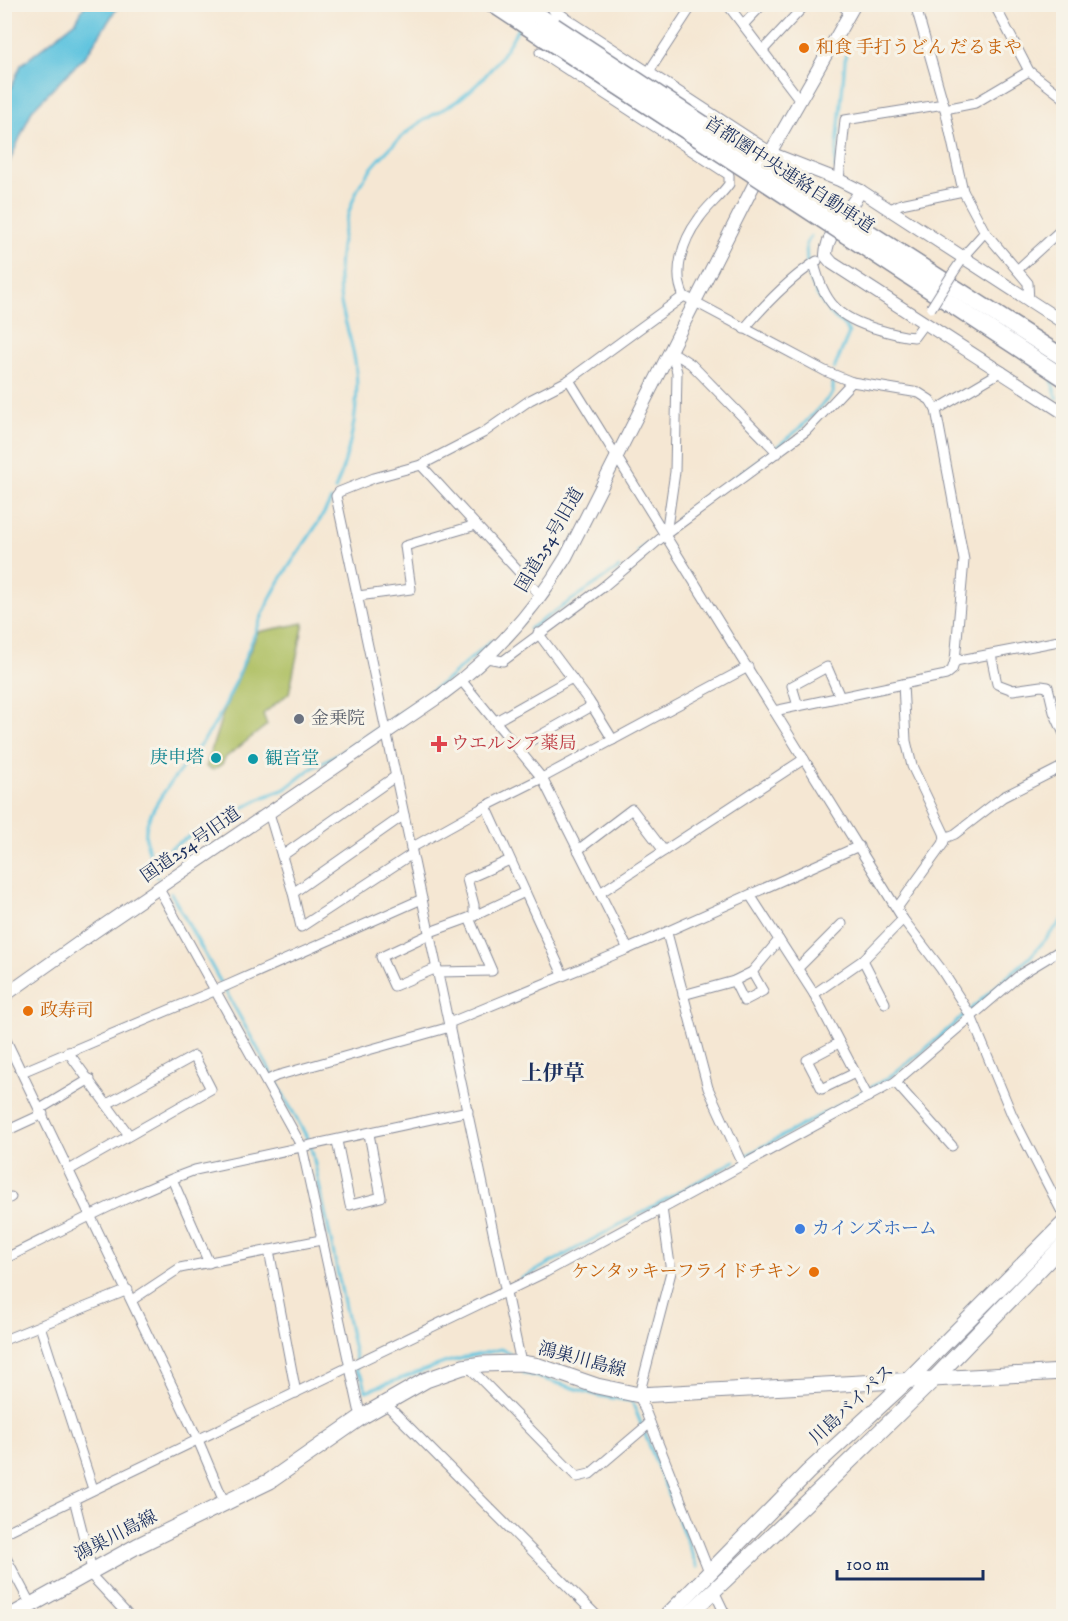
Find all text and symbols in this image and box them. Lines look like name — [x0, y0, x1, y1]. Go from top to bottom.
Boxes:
place label: 和食 手打うどん だるまや — [816, 37, 1022, 59]
marker: 和食 手打うどん だるまや — [797, 41, 811, 55]
street label: 首都圏中央連絡自動車道 — [700, 112, 878, 238]
street label: 国道254号旧道 — [511, 484, 589, 596]
place label: 金乗院 — [311, 708, 365, 730]
marker: 金乗院 — [292, 712, 306, 726]
place label: ウエルシア薬局 — [451, 733, 577, 755]
marker: ウエルシア薬局 — [432, 737, 446, 751]
place label: 庚申塔 — [150, 747, 204, 769]
place label: 観音堂 — [265, 748, 319, 770]
marker: 庚申塔 — [209, 751, 223, 765]
marker: 観音堂 — [246, 752, 260, 766]
street label: 国道254号旧道 — [137, 802, 245, 888]
place label: 政寿司 — [40, 1000, 94, 1022]
marker: 政寿司 — [21, 1004, 35, 1018]
district label: 上伊草 — [522, 1061, 585, 1087]
place label: カインズホーム — [812, 1218, 937, 1240]
marker: カインズホーム — [793, 1222, 807, 1236]
place label: ケンタッキーフライドチキン — [571, 1261, 802, 1283]
marker: ケンタッキーフライドチキン — [807, 1265, 821, 1279]
street label: 鴻巣川島線 — [536, 1338, 628, 1382]
street label: 川島バイパス — [805, 1360, 899, 1450]
street label: 鴻巣川島線 — [71, 1506, 161, 1566]
scale bar — [837, 1543, 982, 1581]
text: 100 m — [846, 1554, 889, 1576]

